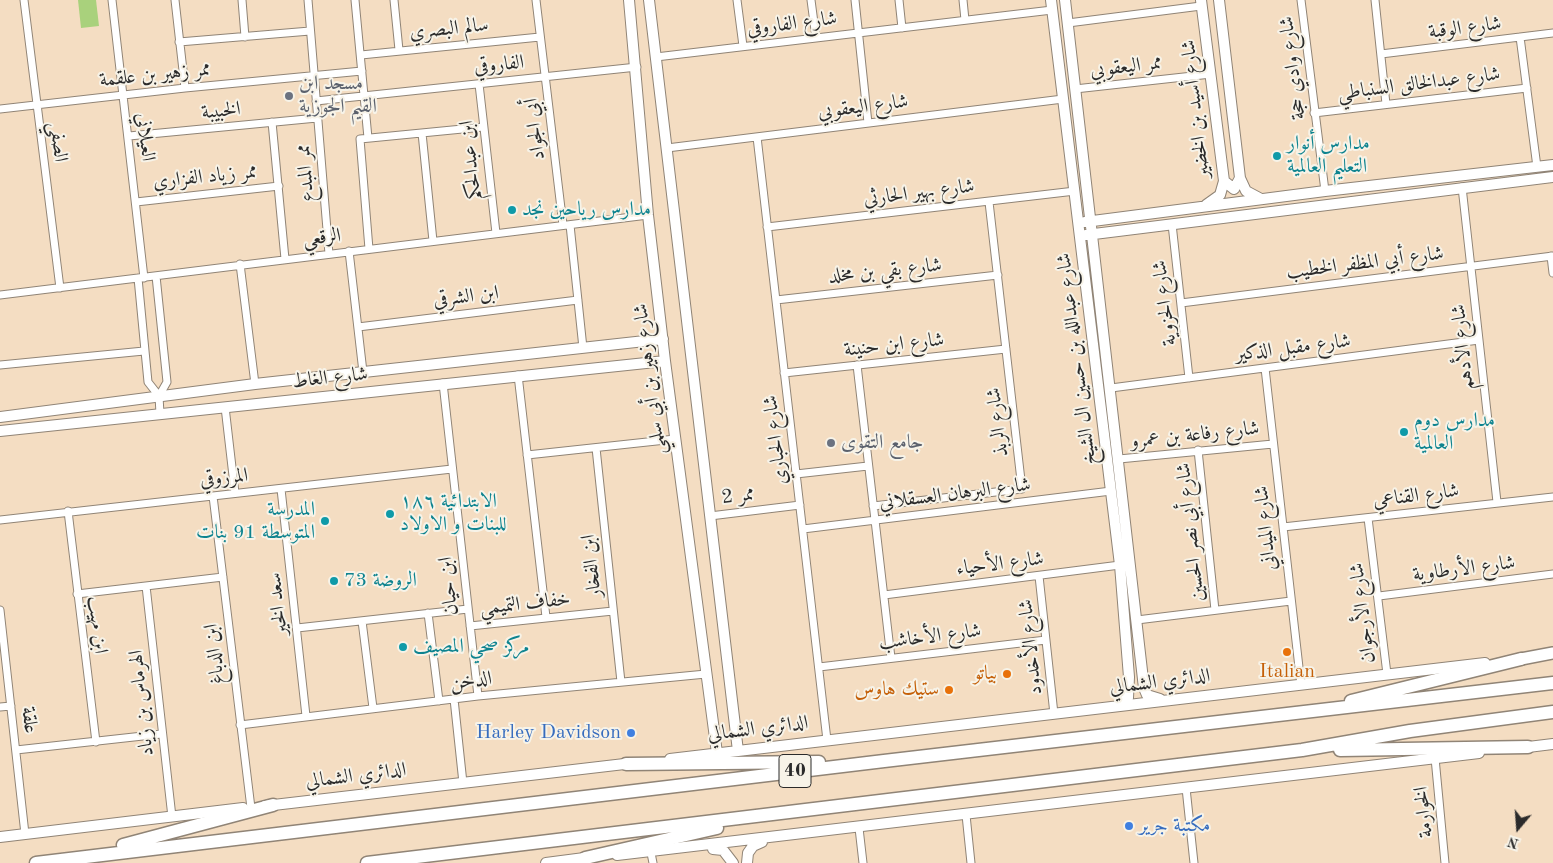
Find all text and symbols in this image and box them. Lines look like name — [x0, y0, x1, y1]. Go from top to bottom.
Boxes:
street label: شارع الفاروقي — [746, 7, 838, 41]
street label: شارع الوقبة — [1427, 12, 1503, 44]
street label: سالم البصري — [408, 13, 490, 45]
street label: شارع وادي حجة — [1275, 15, 1311, 121]
street label: شارع أسيد بن الخضير — [1177, 39, 1215, 179]
street label: الفاروقي — [473, 50, 525, 80]
street label: ممر اليعقوبي — [1089, 51, 1163, 83]
street label: ممر زهير بن علقمة — [98, 57, 212, 93]
street label: شارع عبدالخالق السنباطي — [1336, 62, 1502, 106]
place label: مسجد ابن القيم الجوزية — [299, 72, 377, 119]
marker: مسجد ابن القيم الجوزية — [283, 90, 295, 102]
street label: شارع اليعقوبي — [816, 90, 910, 124]
street label: الخبيبة — [200, 97, 242, 125]
street label: أبي الجواد — [519, 97, 551, 161]
street label: العيلاني — [130, 111, 160, 163]
street label: ابن عبدالحكم — [455, 119, 487, 201]
street label: الصفي — [44, 121, 72, 163]
place label: مدارس أنوار التعليم العالمية — [1287, 132, 1370, 179]
street label: ممر المبدع — [292, 143, 320, 203]
marker: مدارس أنوار التعليم العالمية — [1271, 150, 1283, 162]
street label: ممر زياد الفزاري — [152, 160, 258, 194]
street label: شارع بهير الحارثي — [862, 174, 976, 212]
place label: مدارس رياحين نجد — [522, 198, 651, 222]
marker: مدارس رياحين نجد — [506, 204, 518, 216]
street label: الرقعي — [302, 224, 342, 252]
street label: شارع أبي المظفر الخطيب — [1285, 241, 1445, 285]
street label: شارع عبدالله بن حسين ال الشيخ — [1052, 252, 1102, 466]
street label: شارع بقي بن مخلد — [827, 253, 943, 289]
street label: شارع الحزوية — [1148, 259, 1182, 347]
street label: ابن الشرقي — [432, 281, 500, 313]
street label: شارع زهير بن أبي سلمي — [629, 302, 671, 456]
street label: شارع الأدهم — [1447, 303, 1479, 391]
street label: شارع ابن حنينة — [843, 328, 945, 362]
street label: شارع مقبل الذكير — [1234, 329, 1352, 367]
street label: شارع الغاط — [291, 362, 369, 394]
street label: شارع الربذ — [982, 386, 1014, 458]
street label: شارع الحباري — [759, 394, 793, 486]
place label: مدارس دوم العالمية — [1414, 409, 1495, 456]
street label: شارع رفاعة بن عمرو — [1129, 416, 1261, 454]
marker: مدارس دوم العالمية — [1398, 426, 1410, 438]
place label: جامع التقوى — [841, 431, 923, 455]
marker: جامع التقوى — [825, 437, 837, 449]
street label: شارع أبي نصر الحسين — [1172, 461, 1210, 603]
street label: المرزوقي — [199, 464, 249, 492]
street label: شارع البرهان العسقلاني — [878, 473, 1032, 515]
street label: شارع القناعي — [1372, 479, 1460, 513]
street label: ممر 2 — [720, 482, 756, 510]
street label: شارع الميداني — [1250, 484, 1282, 572]
place label: الابتدائية ١٨٦ للبنات و الاولاد — [400, 490, 507, 537]
place label: المدرسة المتوسطة 91 بنات — [196, 498, 315, 545]
marker: الابتدائية ١٨٦ للبنات و الاولاد — [384, 508, 396, 520]
marker: المدرسة المتوسطة 91 بنات — [319, 515, 331, 527]
street label: ابن الفخار — [577, 533, 607, 599]
street label: شارع الأحياء — [955, 547, 1045, 581]
street label: شارع الأرطاوية — [1411, 551, 1517, 587]
street label: ابن حيان — [434, 555, 464, 617]
street label: شارع الأرجوان — [1345, 561, 1381, 665]
place label: الروضة 73 — [344, 569, 417, 593]
street label: سعد الخير — [263, 571, 293, 637]
marker: الروضة 73 — [328, 575, 340, 587]
street label: خفاف التميمي — [479, 587, 571, 621]
street label: ابن مهيب — [82, 595, 112, 655]
street label: شارع الأخدود — [1014, 598, 1048, 696]
street label: شارع الأخاشب — [877, 619, 983, 655]
street label: ابن الدباغ — [199, 622, 231, 686]
place label: مركز صحي المصيف — [413, 635, 529, 659]
marker: مركز صحي المصيف — [397, 641, 409, 653]
marker: Italian — [1281, 646, 1293, 658]
street label: الهرماس بن زياد — [124, 649, 160, 757]
place label: Italian — [1259, 660, 1315, 684]
place label: بياتو — [973, 662, 997, 686]
street label: الدائري الشمالي — [1108, 664, 1212, 700]
street label: الدخن — [449, 667, 493, 695]
marker: بياتو — [1001, 668, 1013, 680]
place label: ستيك هاوس — [854, 678, 939, 702]
marker: ستيك هاوس — [943, 684, 955, 696]
street label: علقة — [15, 705, 43, 735]
street label: الدائري الشمالي — [706, 711, 810, 747]
place label: Harley Davidson — [476, 721, 621, 745]
marker: Harley Davidson — [625, 727, 637, 739]
road number: 40 — [779, 754, 811, 788]
street label: الدائري الشمالي — [304, 758, 408, 794]
street label: الخوارمة — [1409, 785, 1439, 839]
north arrow — [1493, 803, 1543, 853]
place label: مكتبة جرير — [1139, 814, 1210, 838]
marker: مكتبة جرير — [1123, 820, 1135, 832]
text: N — [1506, 834, 1521, 851]

